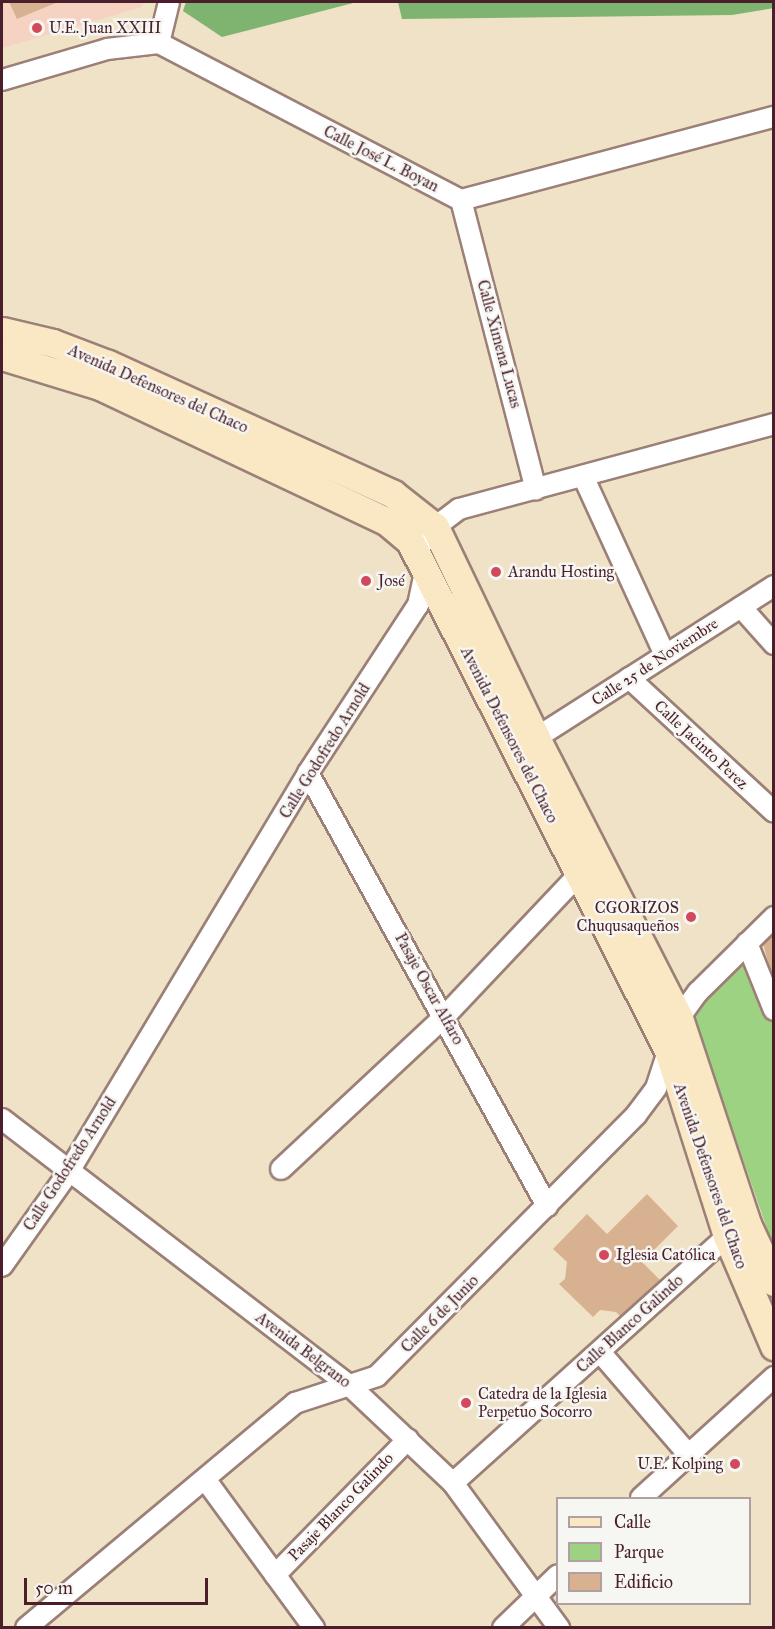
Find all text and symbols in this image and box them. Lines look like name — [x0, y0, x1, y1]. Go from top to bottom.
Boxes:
place label: U.E. Juan XXIII — [49, 18, 161, 38]
marker: U.E. Juan XXIII — [30, 21, 44, 35]
street label: Calle José L. Boyan — [320, 122, 442, 196]
street label: Calle Ximena Lucas — [473, 278, 525, 410]
street label: Avenida Defensores del Chaco — [65, 341, 251, 437]
place label: Arandu Hosting — [508, 562, 614, 582]
marker: Arandu Hosting — [489, 565, 503, 579]
place label: José — [378, 571, 405, 591]
marker: José — [359, 574, 373, 588]
street label: Calle 25 de Noviembre — [588, 614, 722, 710]
street label: Avenida Defensores del Chaco — [456, 644, 562, 826]
street label: Calle Godofredo Arnold — [276, 680, 374, 822]
street label: Calle Jacinto Perez — [650, 697, 752, 793]
place label: CGORIZOS Chuqusaqueños — [576, 898, 679, 936]
marker: CGORIZOS Chuqusaqueños — [684, 910, 698, 924]
street label: Pasaje Oscar Alfaro — [390, 930, 468, 1048]
street label: Avenida Defensores del Chaco — [669, 1081, 751, 1271]
street label: Calle Godofredo Arnold — [19, 1093, 121, 1235]
place label: Iglesia Católica — [616, 1245, 715, 1265]
marker: Iglesia Católica — [597, 1248, 611, 1262]
street label: Calle 6 de Junio — [397, 1271, 483, 1357]
street label: Calle Blanco Galindo — [573, 1271, 687, 1377]
street label: Avenida Belgrano — [252, 1308, 354, 1392]
place label: Catedra de la Iglesia Perpetuo Socorro — [478, 1384, 607, 1422]
marker: Catedra de la Iglesia Perpetuo Socorro — [459, 1396, 473, 1410]
street label: Pasaje Blanco Galindo — [284, 1449, 398, 1565]
place label: U.E. Kolping — [637, 1454, 723, 1474]
marker: U.E. Kolping — [728, 1457, 742, 1471]
legend — [556, 1497, 751, 1605]
text: Calle — [614, 1511, 651, 1533]
text: Parque — [614, 1541, 664, 1563]
scale bar — [27, 1566, 212, 1604]
text: Edificio — [614, 1571, 673, 1593]
text: 50 m — [35, 1577, 73, 1599]

